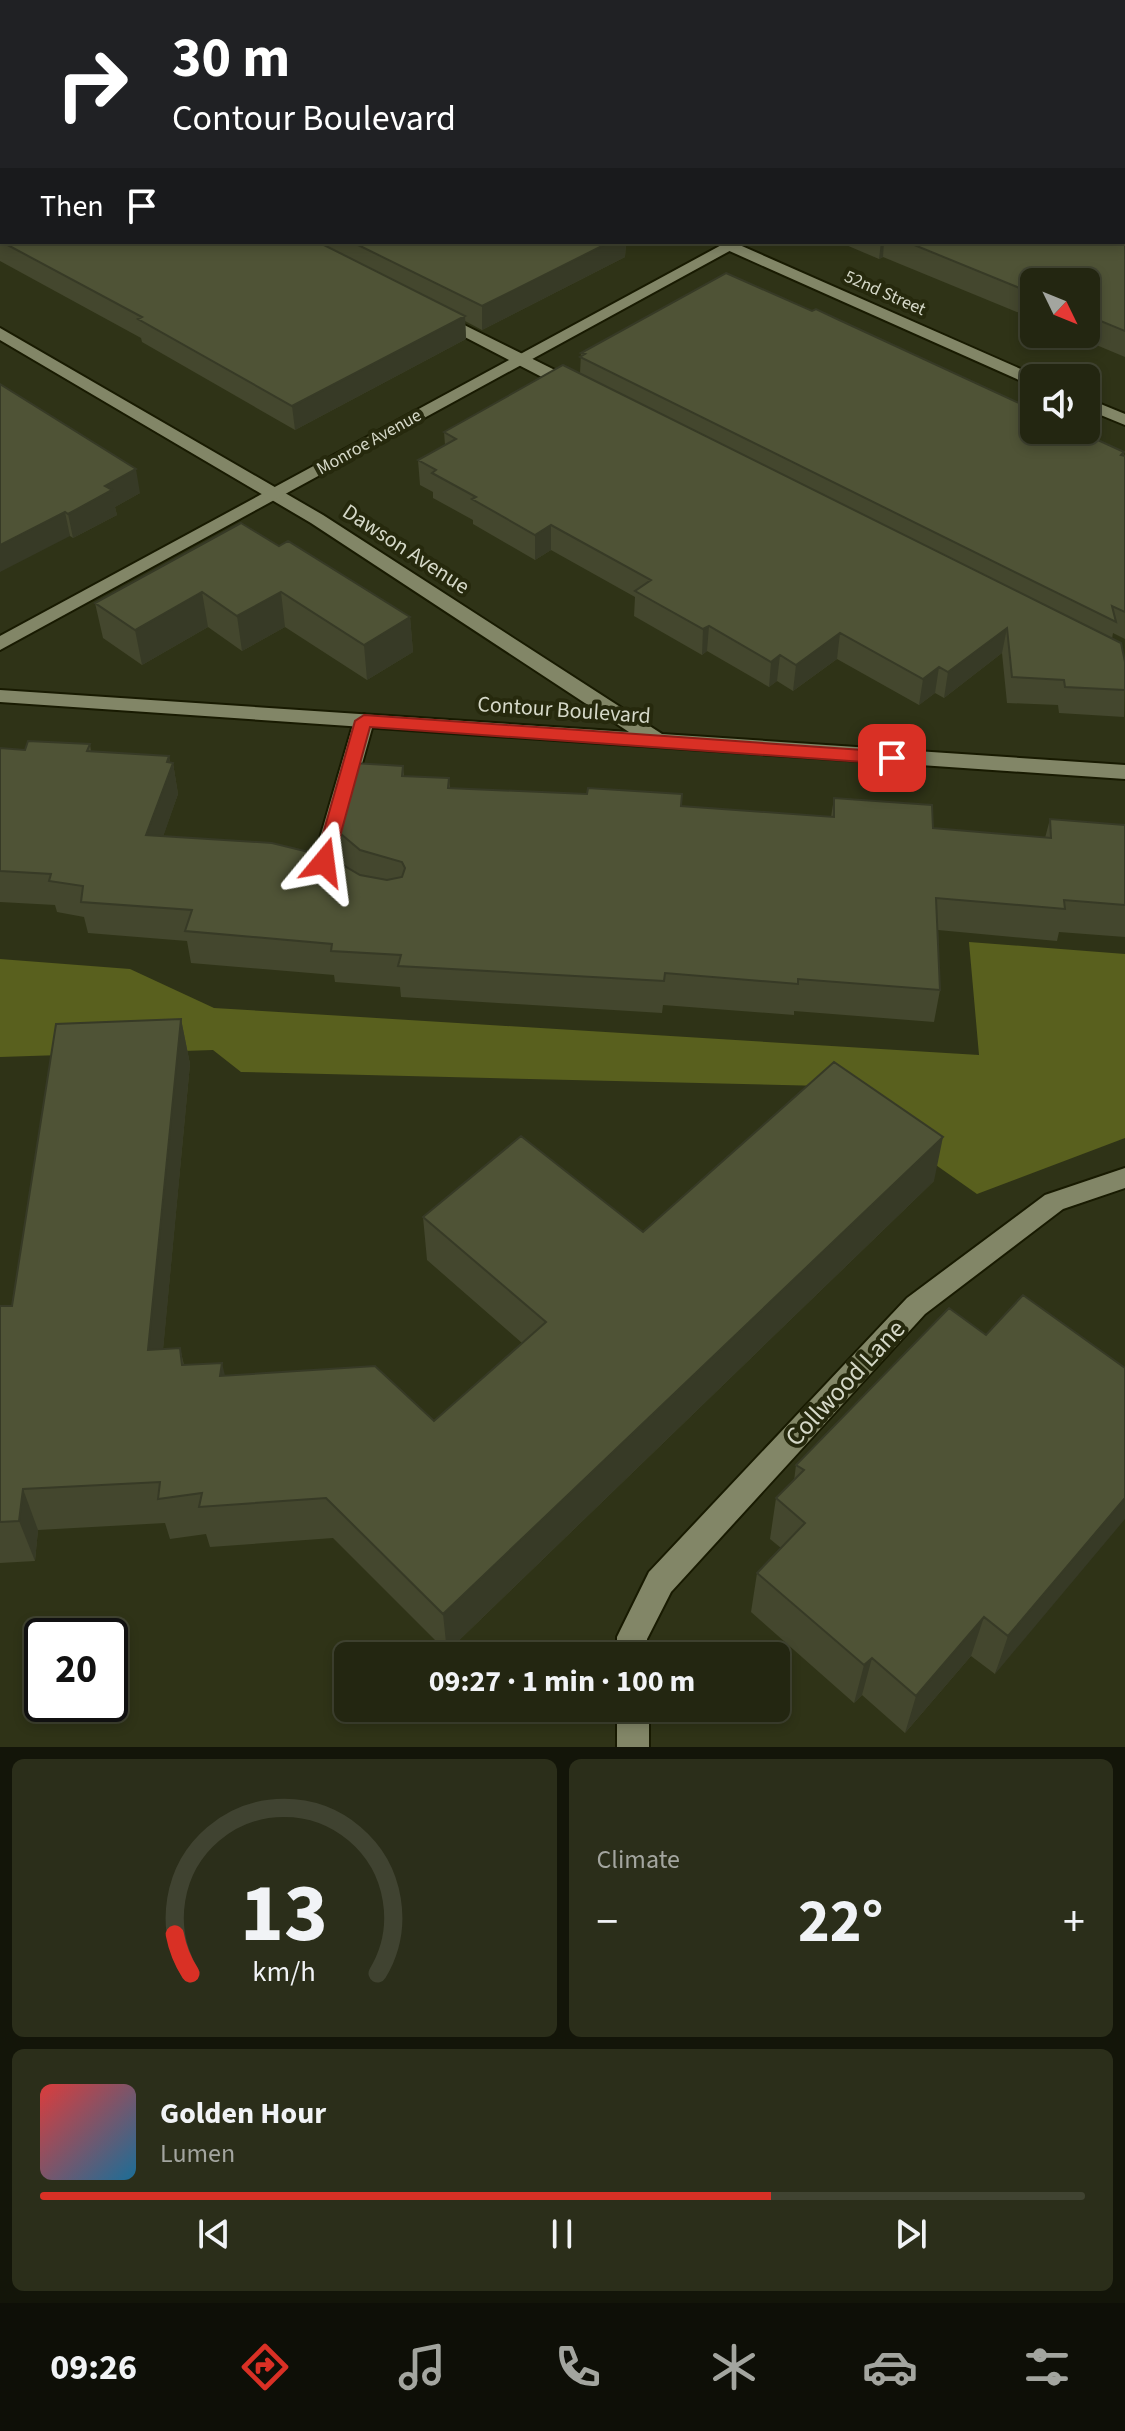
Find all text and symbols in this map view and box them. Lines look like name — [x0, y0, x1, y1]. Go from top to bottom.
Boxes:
text: 30 m — [172, 19, 290, 98]
icon: right — [40, 32, 144, 136]
text: Contour Boulevard — [172, 93, 456, 144]
icon: arrive — [120, 184, 164, 228]
text: Then — [40, 185, 104, 228]
street label: 52nd Street — [840, 264, 930, 322]
north arrow — [1020, 268, 1100, 348]
map controls — [1020, 268, 1100, 444]
button: sound — [1020, 364, 1100, 444]
street label: Monroe Avenue — [312, 403, 426, 481]
street label: Dawson Avenue — [336, 496, 476, 602]
street label: Contour Boulevard — [476, 688, 652, 732]
pin — [858, 724, 926, 792]
icon: arrive — [870, 736, 914, 780]
position arrow — [282, 820, 366, 904]
street label: Collwood Lane — [776, 1311, 914, 1455]
speed limit sign: 20 — [24, 1618, 128, 1722]
text: 09:27 · 1 min · 100 m — [429, 1660, 695, 1703]
text: Climate — [597, 1841, 680, 1878]
text: 13 — [240, 1855, 328, 1973]
text: 22° — [798, 1880, 883, 1965]
text: − — [597, 1891, 618, 1954]
text: + — [1063, 1891, 1085, 1954]
text: km/h — [253, 1952, 316, 1992]
text: Golden Hour — [160, 2092, 326, 2135]
text: Lumen — [160, 2135, 235, 2172]
icon: previous — [192, 2212, 236, 2256]
icon: pause — [540, 2212, 584, 2256]
icon: next — [889, 2212, 933, 2256]
icon: directions — [237, 2339, 293, 2395]
icon: music — [394, 2339, 450, 2395]
icon: phone — [550, 2339, 606, 2395]
icon: climate — [706, 2339, 762, 2395]
icon: car — [862, 2339, 918, 2395]
icon: filters — [1019, 2339, 1075, 2395]
text: 09:26 — [50, 2342, 137, 2393]

